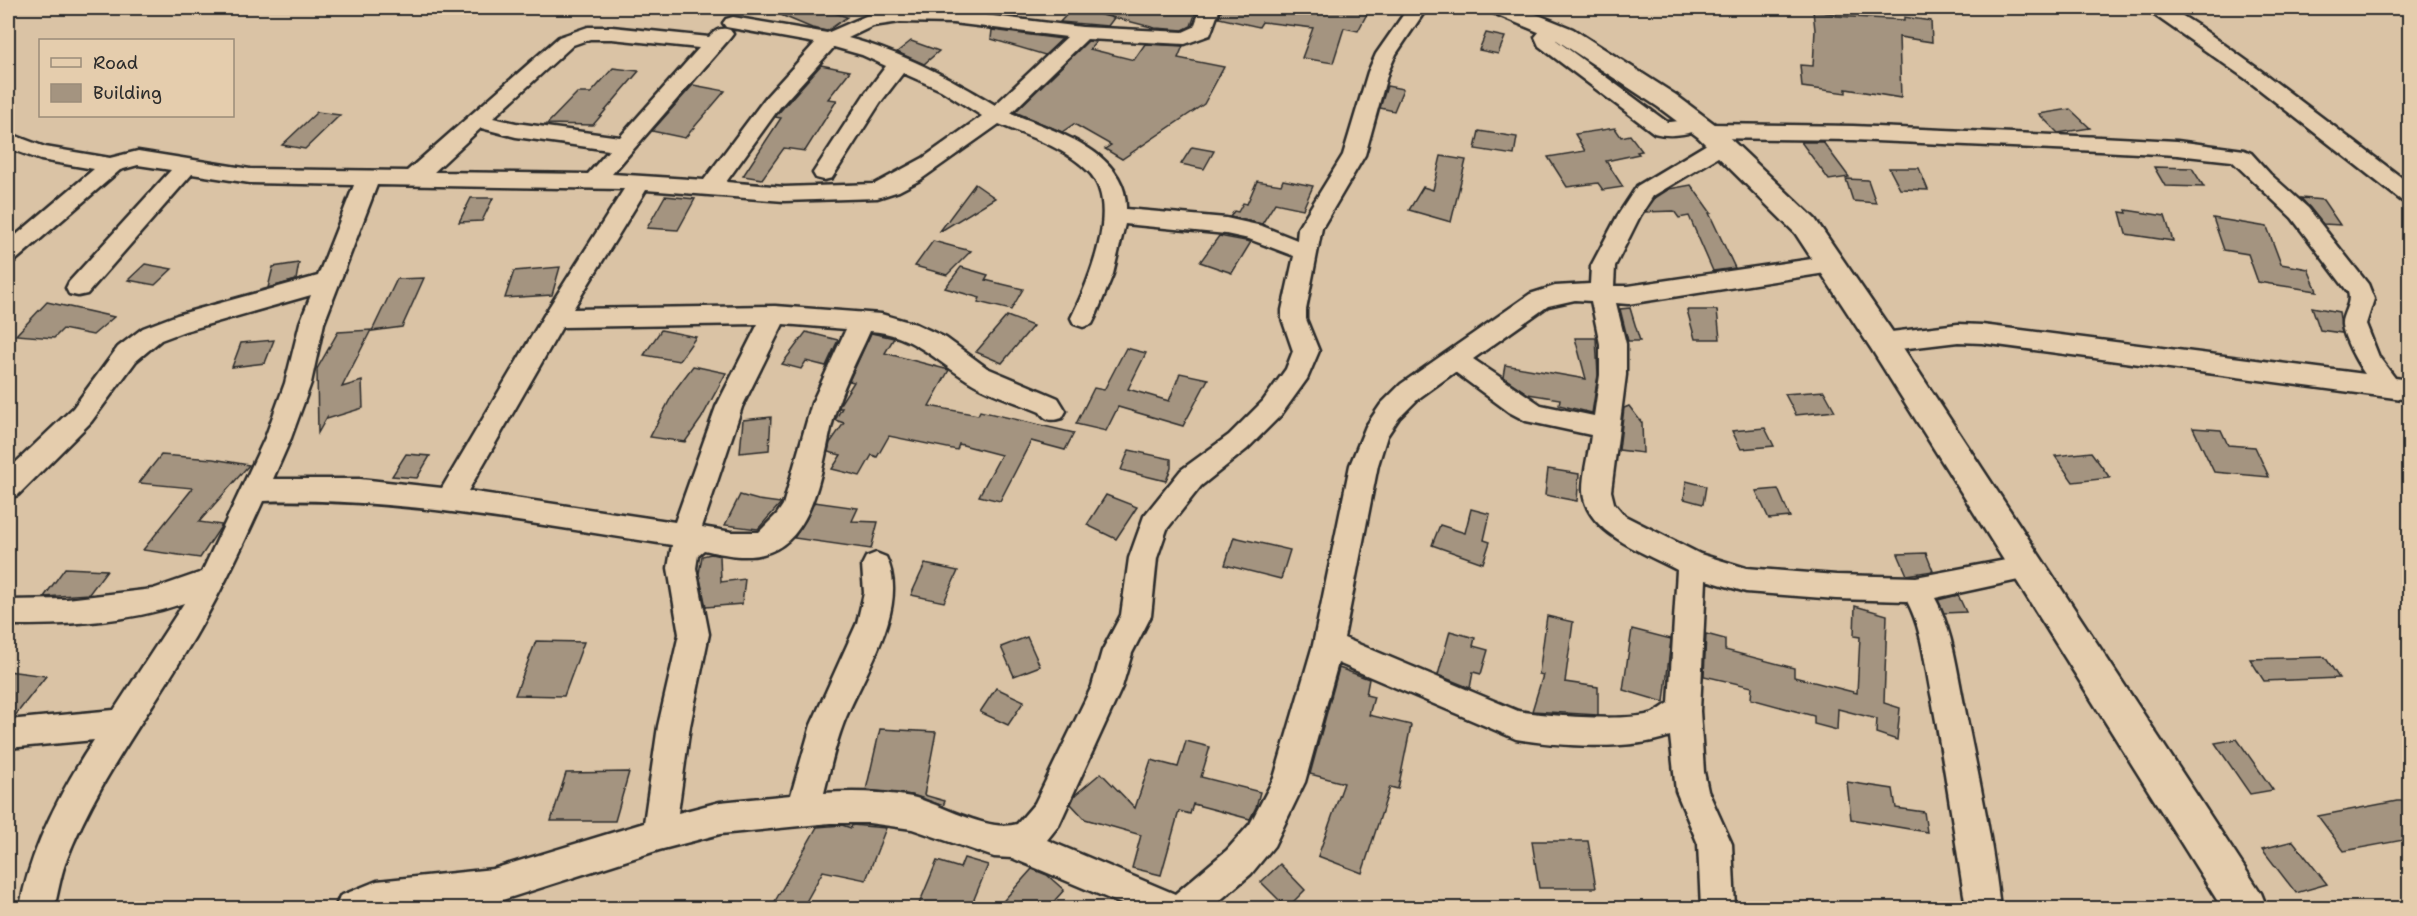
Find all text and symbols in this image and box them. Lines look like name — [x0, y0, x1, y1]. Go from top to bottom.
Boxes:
legend — [39, 39, 234, 117]
text: Road — [93, 51, 138, 75]
text: Building — [93, 81, 162, 105]

